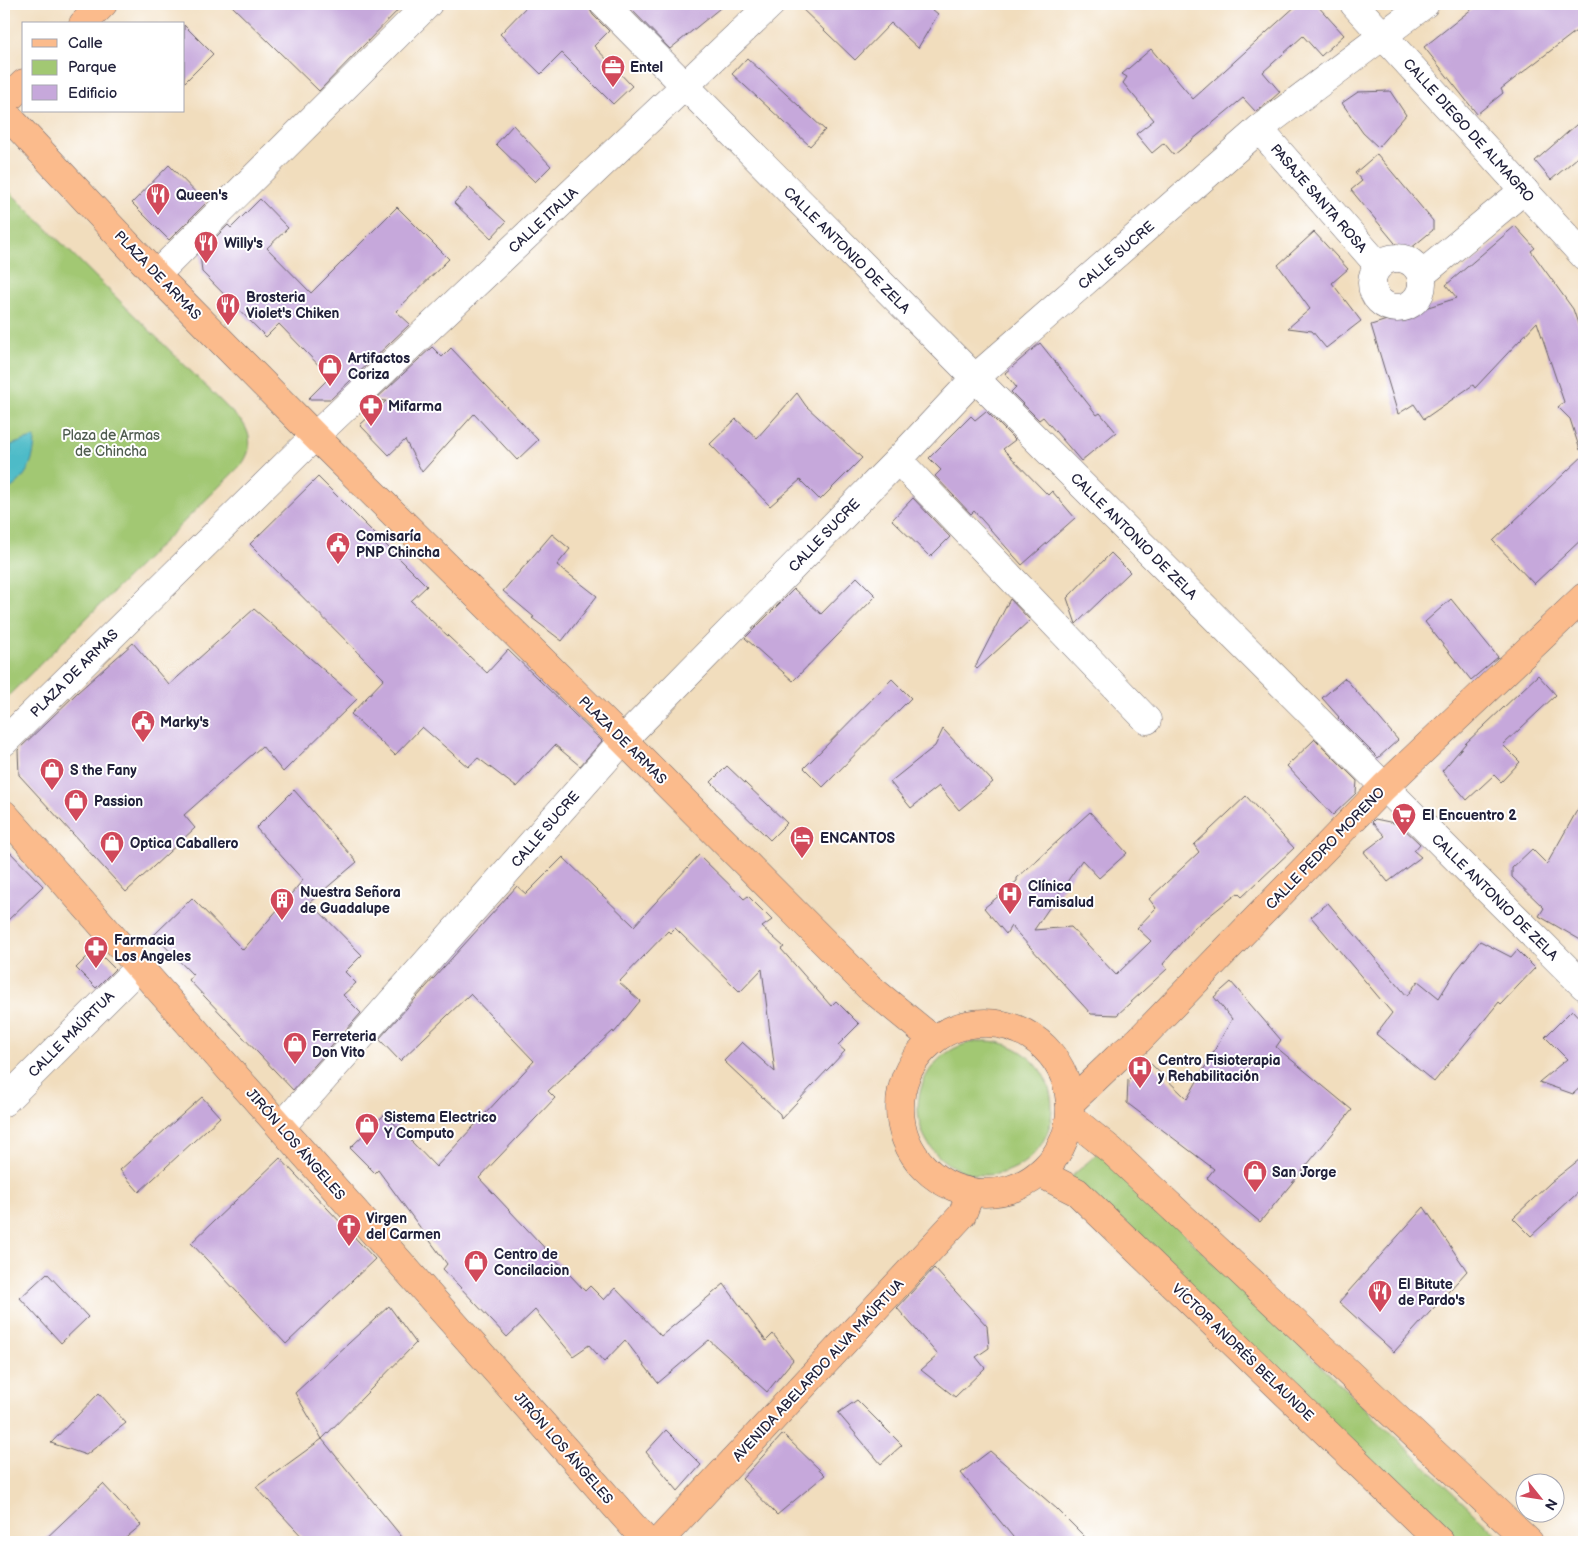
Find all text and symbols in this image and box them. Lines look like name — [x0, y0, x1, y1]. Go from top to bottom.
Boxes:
legend — [22, 22, 185, 112]
text: Calle — [68, 34, 103, 53]
office icon: Entel — [600, 54, 626, 88]
street label: CALLE DIEGO DE ALMAGRO — [1400, 55, 1538, 206]
text: Parque — [68, 58, 117, 77]
place label: Entel — [630, 59, 663, 76]
text: Edificio — [68, 84, 117, 103]
street label: PASAJE SANTA ROSA — [1267, 141, 1371, 256]
restaurant icon: Queen's — [145, 182, 171, 216]
street label: CALLE ITALIA — [505, 184, 582, 257]
street label: CALLE ANTONIO DE ZELA — [780, 184, 914, 317]
place label: Queen's — [176, 187, 228, 204]
street label: CALLE SUCRE — [1075, 218, 1158, 293]
street label: PLAZA DE ARMAS — [111, 227, 204, 323]
restaurant icon: Willy's — [193, 230, 219, 264]
place label: Willy's — [224, 235, 263, 252]
place label: Brosteria Violet's Chiken — [246, 289, 339, 322]
restaurant icon: Brosteria Violet's Chiken — [215, 292, 241, 326]
place label: Artifactos Coriza — [347, 350, 410, 383]
shop icon: Artifactos Coriza — [317, 353, 343, 387]
pharmacy icon: Mifarma — [358, 393, 384, 427]
place label: Mifarma — [388, 398, 442, 415]
park label: Plaza de Armas de Chincha — [62, 427, 160, 460]
street label: CALLE ANTONIO DE ZELA — [1067, 470, 1201, 603]
street label: CALLE SUCRE — [785, 495, 864, 575]
place label: Comisaría PNP Chincha — [356, 528, 440, 561]
public building icon: Comisaría PNP Chincha — [325, 531, 351, 565]
street label: PLAZA DE ARMAS — [27, 626, 122, 721]
street label: PLAZA DE ARMAS — [575, 693, 670, 788]
public building icon: Marky's — [130, 709, 156, 743]
place label: Marky's — [160, 714, 209, 731]
shop icon: S the Fany — [39, 757, 65, 791]
place label: S the Fany — [70, 762, 137, 779]
street label: CALLE PEDRO MORENO — [1262, 783, 1388, 913]
shop icon: Passion — [63, 788, 89, 822]
street label: CALLE SUCRE — [508, 788, 583, 871]
place label: Passion — [94, 793, 143, 810]
supermarket icon: El Encuentro 2 — [1391, 802, 1417, 836]
place label: El Encuentro 2 — [1422, 807, 1517, 824]
hotel icon: ENCANTOS — [789, 825, 815, 859]
shop icon: Optica Caballero — [99, 830, 125, 864]
place label: ENCANTOS — [820, 830, 895, 847]
street label: CALLE ANTONIO DE ZELA — [1428, 831, 1562, 964]
place label: Optica Caballero — [130, 835, 238, 852]
place label: Clínica Famisalud — [1028, 878, 1094, 911]
hospital icon: Clínica Famisalud — [997, 881, 1023, 915]
place label: Nuestra Señora de Guadalupe — [300, 884, 401, 917]
building icon: Nuestra Señora de Guadalupe — [269, 887, 295, 921]
place label: Farmacia Los Angeles — [114, 932, 191, 965]
pharmacy icon: Farmacia Los Angeles — [83, 935, 109, 969]
street label: CALLE MAÚRTUA — [24, 987, 118, 1081]
place label: Ferreteria Don Vito — [312, 1028, 377, 1061]
shop icon: Ferreteria Don Vito — [282, 1031, 308, 1065]
place label: Centro Fisioterapia y Rehabilitación — [1158, 1052, 1281, 1085]
hospital icon: Centro Fisioterapia y Rehabilitación — [1127, 1055, 1153, 1089]
street label: JIRÓN LOS ÁNGELES — [243, 1084, 349, 1204]
place label: Sistema Electrico Y Computo — [384, 1109, 497, 1142]
shop icon: Sistema Electrico Y Computo — [354, 1112, 380, 1146]
shop icon: San Jorge — [1242, 1159, 1268, 1193]
place label: San Jorge — [1272, 1164, 1336, 1181]
place label: Virgen del Carmen — [366, 1210, 441, 1243]
church icon: Virgen del Carmen — [336, 1213, 362, 1247]
place label: Centro de Concilacion — [494, 1246, 569, 1279]
shop icon: Centro de Concilacion — [463, 1249, 489, 1283]
street label: AVENIDA ABELARDO ALVA MAÚRTUA — [729, 1275, 908, 1465]
place label: El Bitute de Pardo's — [1398, 1276, 1465, 1309]
street label: VÍCTOR ANDRÉS BELAUNDE — [1168, 1279, 1318, 1425]
restaurant icon: El Bitute de Pardo's — [1367, 1279, 1393, 1313]
street label: JIRÓN LOS ÁNGELES — [511, 1388, 617, 1508]
north arrow — [1516, 1474, 1566, 1524]
text: N — [1541, 1495, 1561, 1513]

